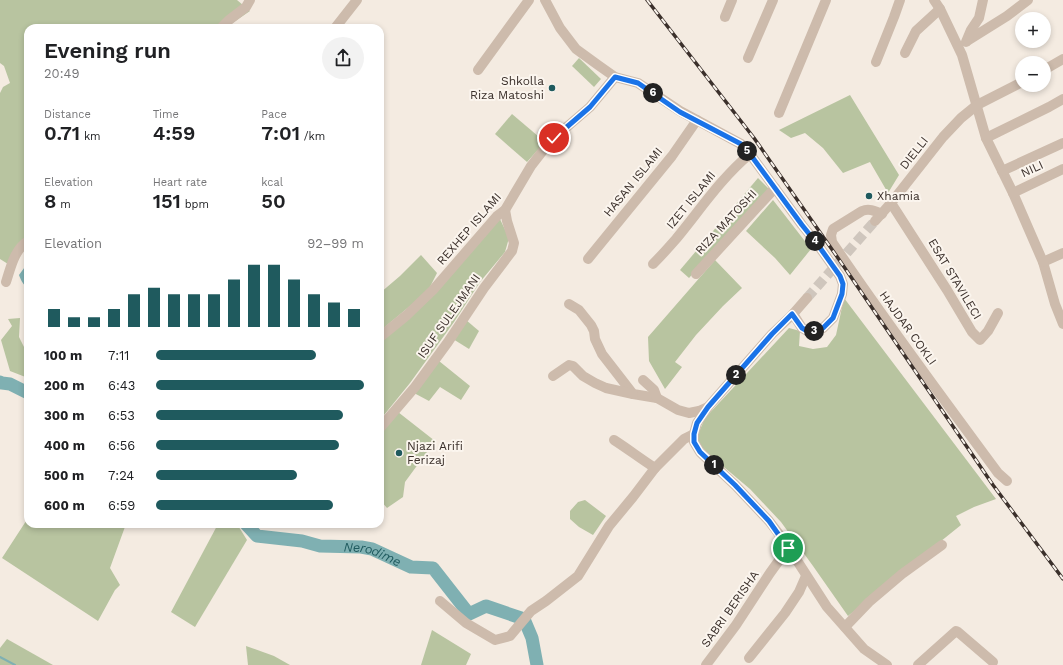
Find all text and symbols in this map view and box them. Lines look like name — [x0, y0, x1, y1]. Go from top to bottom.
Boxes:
map controls — [1015, 12, 1051, 92]
button: + — [1015, 12, 1051, 48]
button: share — [322, 37, 364, 79]
text: Evening run — [44, 38, 171, 63]
button: − — [1015, 56, 1051, 92]
text: 20:49 — [44, 66, 79, 81]
place label: Shkolla Riza Matoshi — [470, 74, 544, 102]
marker: Shkolla Riza Matoshi — [547, 83, 557, 93]
pin: 6 — [643, 83, 663, 103]
text: 6 — [650, 86, 656, 99]
text: Distance — [44, 108, 91, 121]
text: Time — [153, 108, 179, 121]
text: Pace — [261, 108, 287, 121]
text: 0.71 — [44, 121, 80, 145]
text: 4:59 — [153, 121, 195, 145]
text: 7:01 — [261, 121, 300, 145]
pin — [537, 121, 571, 155]
icon: check — [543, 127, 565, 149]
text: km — [80, 130, 101, 143]
text: /km — [300, 130, 325, 143]
street label: DIELLI — [897, 134, 931, 172]
pin: 5 — [737, 141, 757, 161]
street label: HASAN ISLAMI — [601, 144, 665, 220]
text: 5 — [744, 144, 750, 157]
street label: NILI — [1019, 158, 1045, 180]
street label: IZET ISLAMI — [664, 168, 718, 232]
text: Elevation — [44, 176, 93, 189]
text: Heart rate — [153, 176, 207, 189]
text: kcal — [261, 176, 283, 189]
street label: RIZA MATOSHI — [692, 187, 760, 257]
text: 8 — [44, 189, 56, 213]
text: 151 — [153, 189, 181, 213]
text: 50 — [261, 189, 286, 213]
place label: Xhamia — [877, 189, 920, 203]
street label: REXHEP ISLAMI — [434, 190, 504, 268]
marker: Xhamia — [864, 191, 874, 201]
text: m — [56, 198, 71, 211]
text: bpm — [181, 198, 209, 211]
pin: 4 — [805, 231, 825, 251]
text: 4 — [811, 234, 819, 247]
text: Elevation — [44, 236, 102, 251]
text: 92–99 m — [307, 236, 364, 251]
street label: ESAT STAVILECI — [925, 236, 985, 322]
street label: ISUF SULEJMANI — [415, 271, 483, 361]
street label: HAJDAR COKLI — [877, 288, 939, 368]
pin: 3 — [804, 321, 824, 341]
text: 3 — [811, 324, 817, 337]
text: 100 m — [44, 348, 82, 363]
text: 7:11 — [108, 348, 129, 363]
pin: 2 — [726, 365, 746, 385]
text: 2 — [733, 368, 739, 381]
text: 200 m — [44, 378, 84, 393]
text: 6:43 — [108, 378, 135, 393]
text: 300 m — [44, 408, 84, 423]
text: 6:53 — [108, 408, 135, 423]
text: 400 m — [44, 438, 85, 453]
text: 6:56 — [108, 438, 135, 453]
place label: Njazi Arifi Ferizaj — [407, 439, 463, 467]
marker: Njazi Arifi Ferizaj — [394, 448, 404, 458]
pin: 1 — [704, 455, 724, 475]
text: 1 — [712, 458, 716, 471]
text: 500 m — [44, 468, 84, 483]
text: 7:24 — [108, 468, 134, 483]
text: 600 m — [44, 498, 85, 513]
text: 6:59 — [108, 498, 135, 513]
pin — [771, 531, 805, 565]
icon: arrive — [777, 537, 799, 559]
water label: Nerodime — [343, 539, 404, 569]
street label: SABRI BERISHA — [698, 568, 762, 650]

